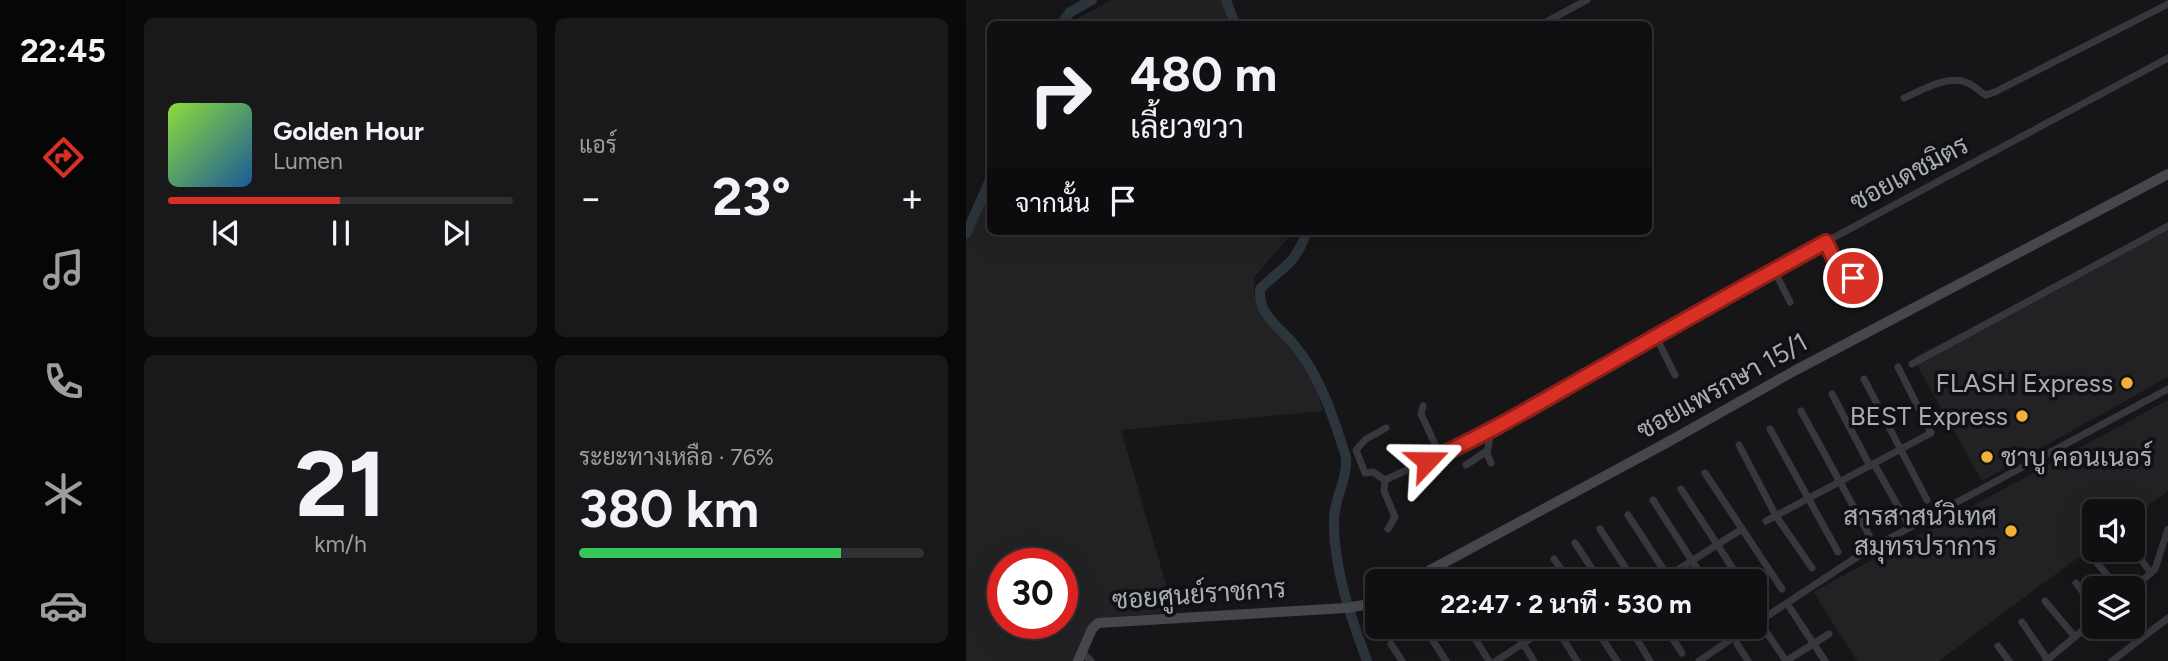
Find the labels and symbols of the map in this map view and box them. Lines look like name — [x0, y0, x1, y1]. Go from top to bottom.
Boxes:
street label: ซอยเดชมิตร — [1844, 128, 1974, 218]
pin — [1823, 248, 1883, 308]
street label: ซอยแพรกษา 15/1 — [1631, 326, 1813, 446]
place label: FLASH Express — [1936, 367, 2113, 399]
marker: FLASH Express — [2119, 375, 2135, 391]
place label: BEST Express — [1850, 400, 2008, 432]
marker: BEST Express — [2014, 408, 2030, 424]
position arrow — [1390, 424, 1464, 498]
place label: ชาบู คอนเนอร์ — [2001, 440, 2153, 475]
marker: ชาบู คอนเนอร์ — [1979, 449, 1995, 465]
place label: สารสาสน์วิเทศ สมุทรปราการ — [1843, 499, 1997, 564]
marker: สารสาสน์วิเทศ สมุทรปราการ — [2003, 523, 2019, 539]
speed limit sign: 30 — [987, 548, 1078, 639]
street label: ซอยศูนย์ราชการ — [1111, 571, 1287, 618]

